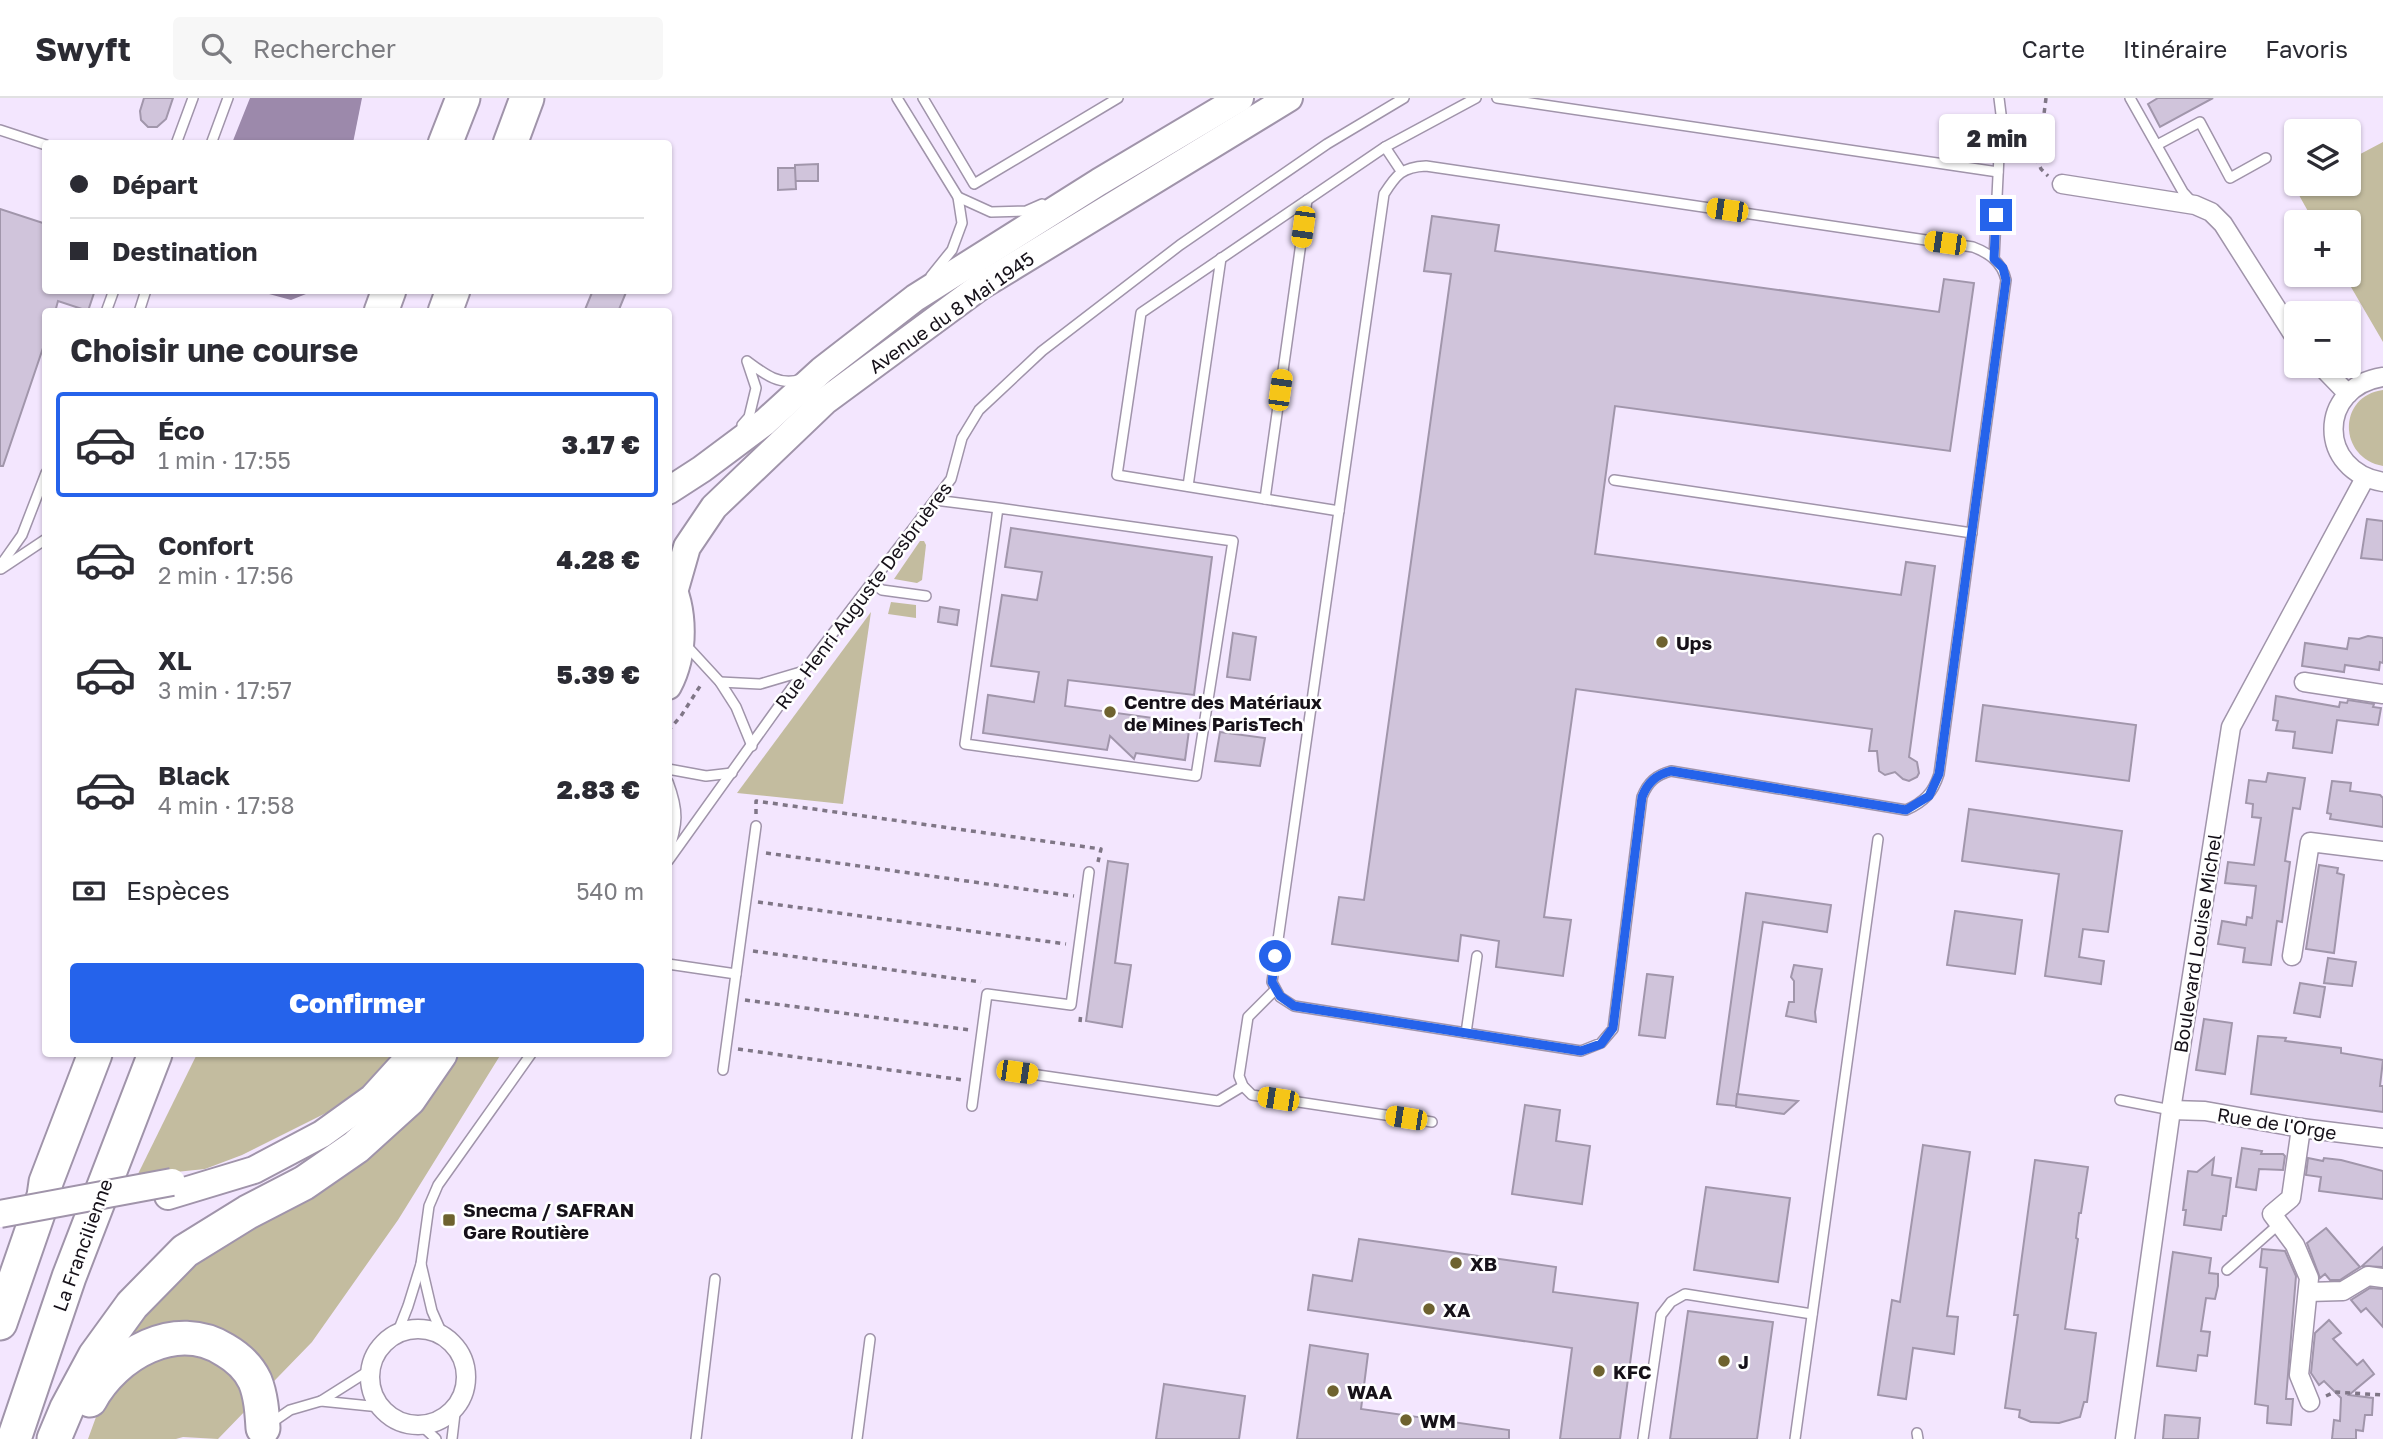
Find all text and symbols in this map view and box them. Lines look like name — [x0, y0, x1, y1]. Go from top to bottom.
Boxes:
search box — [173, 17, 663, 80]
text: Swyft — [35, 29, 131, 68]
icon: search — [197, 29, 235, 67]
text: Rechercher — [253, 33, 396, 64]
text: Carte — [2022, 34, 2085, 63]
text: Itinéraire — [2123, 34, 2227, 63]
text: Favoris — [2265, 34, 2348, 63]
callout: 2 min — [1938, 114, 2054, 162]
map controls — [2284, 119, 2361, 378]
button: layers — [2284, 119, 2361, 196]
text: 2 min — [1967, 124, 2027, 152]
text: Départ — [112, 169, 198, 200]
car — [1705, 197, 1750, 223]
route end — [1980, 199, 2012, 231]
car — [1290, 205, 1317, 249]
button: + — [2284, 210, 2361, 287]
car — [1923, 230, 1968, 256]
text: Destination — [112, 236, 258, 267]
street label: Avenue du 8 Mai 1945 — [864, 246, 1038, 378]
button: − — [2284, 301, 2361, 378]
text: Choisir une course — [70, 331, 358, 369]
car — [1267, 368, 1294, 412]
icon: car — [74, 413, 137, 476]
text: Éco — [158, 415, 205, 446]
text: 3.17 € — [562, 429, 640, 460]
text: 1 min · 17:55 — [158, 446, 291, 474]
street label: Rue Henri Auguste Desbruères — [770, 477, 956, 713]
icon: car — [74, 528, 137, 591]
text: Confort — [158, 530, 254, 561]
text: 4.28 € — [557, 544, 640, 575]
text: 2 min · 17:56 — [158, 561, 294, 589]
place label: Ups — [1676, 631, 1713, 654]
marker: Ups — [1654, 634, 1670, 650]
icon: car — [74, 643, 137, 706]
text: XL — [158, 645, 192, 676]
text: 5.39 € — [557, 659, 640, 690]
text: 3 min · 17:57 — [158, 676, 292, 704]
place label: Centre des Matériaux de Mines ParisTech — [1124, 690, 1322, 735]
marker: Centre des Matériaux de Mines ParisTech — [1102, 704, 1118, 720]
icon: car — [74, 758, 137, 821]
text: Black — [158, 760, 230, 791]
text: 2.83 € — [557, 774, 640, 805]
text: 4 min · 17:58 — [158, 791, 294, 819]
street label: Boulevard Louise Michel — [2168, 832, 2226, 1054]
icon: cash — [70, 872, 108, 910]
text: Espèces — [126, 875, 230, 906]
text: 540 m — [576, 877, 644, 905]
route start — [1259, 940, 1291, 972]
button: Confirmer — [70, 963, 644, 1043]
car — [995, 1059, 1040, 1085]
car — [1256, 1085, 1301, 1113]
street label: Rue de l'Orge — [2216, 1102, 2338, 1144]
car — [1384, 1104, 1429, 1132]
street label: La Francilienne — [47, 1176, 117, 1314]
place label: Snecma / SAFRAN Gare Routière — [463, 1198, 634, 1243]
marker: Snecma / SAFRAN Gare Routière — [441, 1212, 457, 1228]
place label: XB — [1470, 1252, 1497, 1275]
marker: XB — [1448, 1255, 1464, 1271]
place label: XA — [1443, 1298, 1471, 1321]
marker: XA — [1421, 1301, 1437, 1317]
place label: J — [1738, 1350, 1749, 1373]
marker: J — [1716, 1353, 1732, 1369]
place label: KFC — [1613, 1360, 1652, 1383]
marker: KFC — [1591, 1363, 1607, 1379]
place label: WAA — [1347, 1380, 1393, 1403]
marker: WAA — [1325, 1383, 1341, 1399]
place label: WM — [1420, 1409, 1456, 1432]
marker: WM — [1398, 1412, 1414, 1428]

